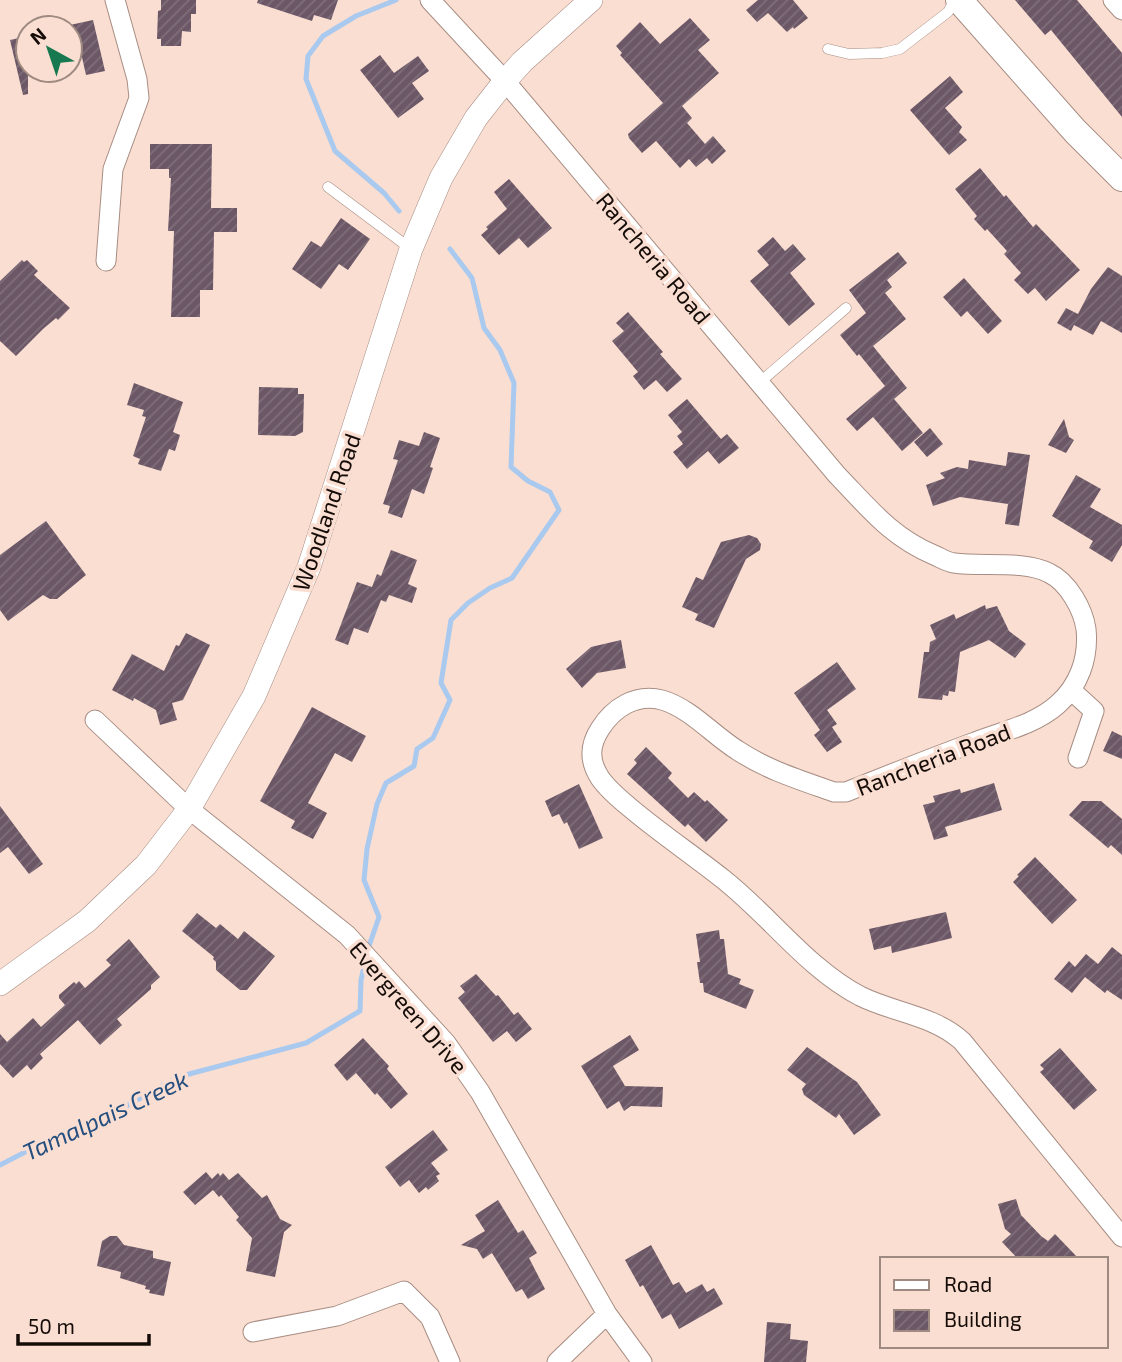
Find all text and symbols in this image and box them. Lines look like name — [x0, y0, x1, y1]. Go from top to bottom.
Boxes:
north arrow — [14, 14, 84, 84]
text: N — [25, 22, 50, 49]
street label: Rancheria Road — [591, 187, 717, 329]
street label: Woodland Road — [286, 430, 366, 594]
street label: Rancheria Road — [852, 717, 1014, 801]
street label: Evergreen Drive — [344, 935, 474, 1079]
water label: Tamalpais Creek — [18, 1064, 192, 1166]
legend — [880, 1257, 1108, 1348]
text: Road — [944, 1271, 992, 1296]
scale bar — [18, 1302, 149, 1346]
text: Building — [944, 1306, 1022, 1331]
text: 50 m — [28, 1313, 75, 1338]

